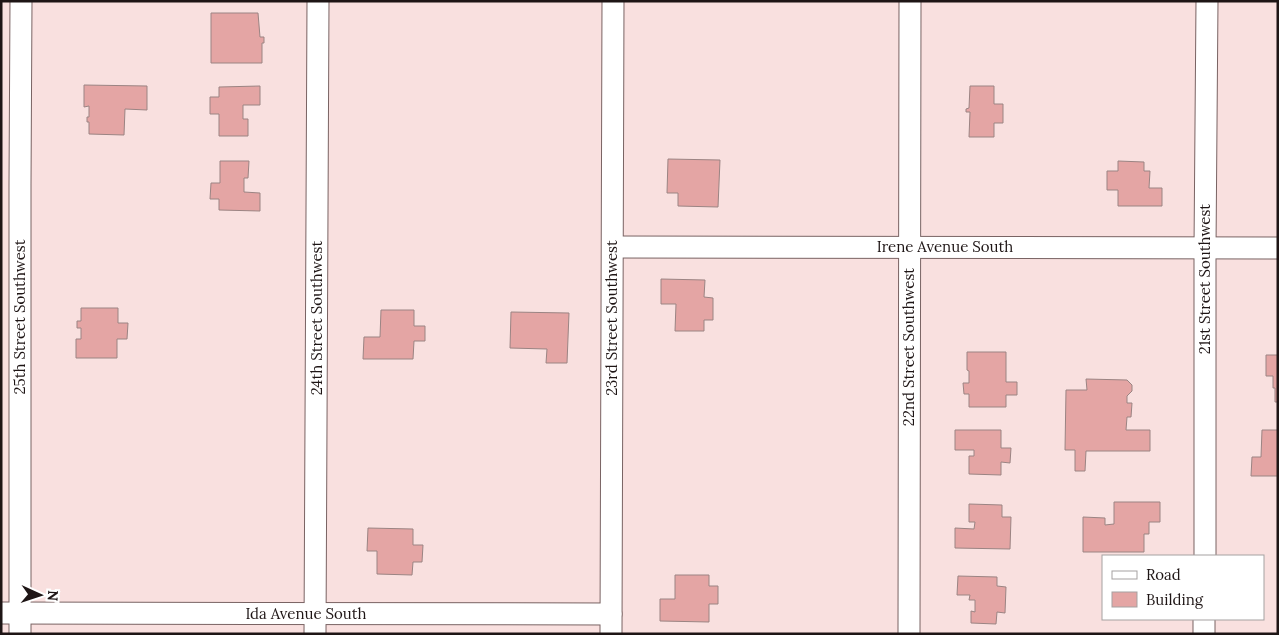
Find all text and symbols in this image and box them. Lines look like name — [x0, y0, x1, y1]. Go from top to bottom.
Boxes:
street label: 21st Street Southwest — [1195, 204, 1214, 354]
street label: Irene Avenue South — [877, 237, 1013, 256]
street label: 25th Street Southwest — [10, 239, 29, 395]
street label: 24th Street Southwest — [307, 240, 326, 395]
street label: 23rd Street Southwest — [602, 240, 621, 396]
street label: 22nd Street Southwest — [899, 268, 918, 426]
legend — [1102, 555, 1264, 620]
text: Road — [1146, 565, 1181, 584]
north arrow — [15, 570, 65, 620]
text: N — [44, 590, 62, 602]
text: Building — [1146, 590, 1204, 609]
street label: Ida Avenue South — [245, 604, 367, 623]

